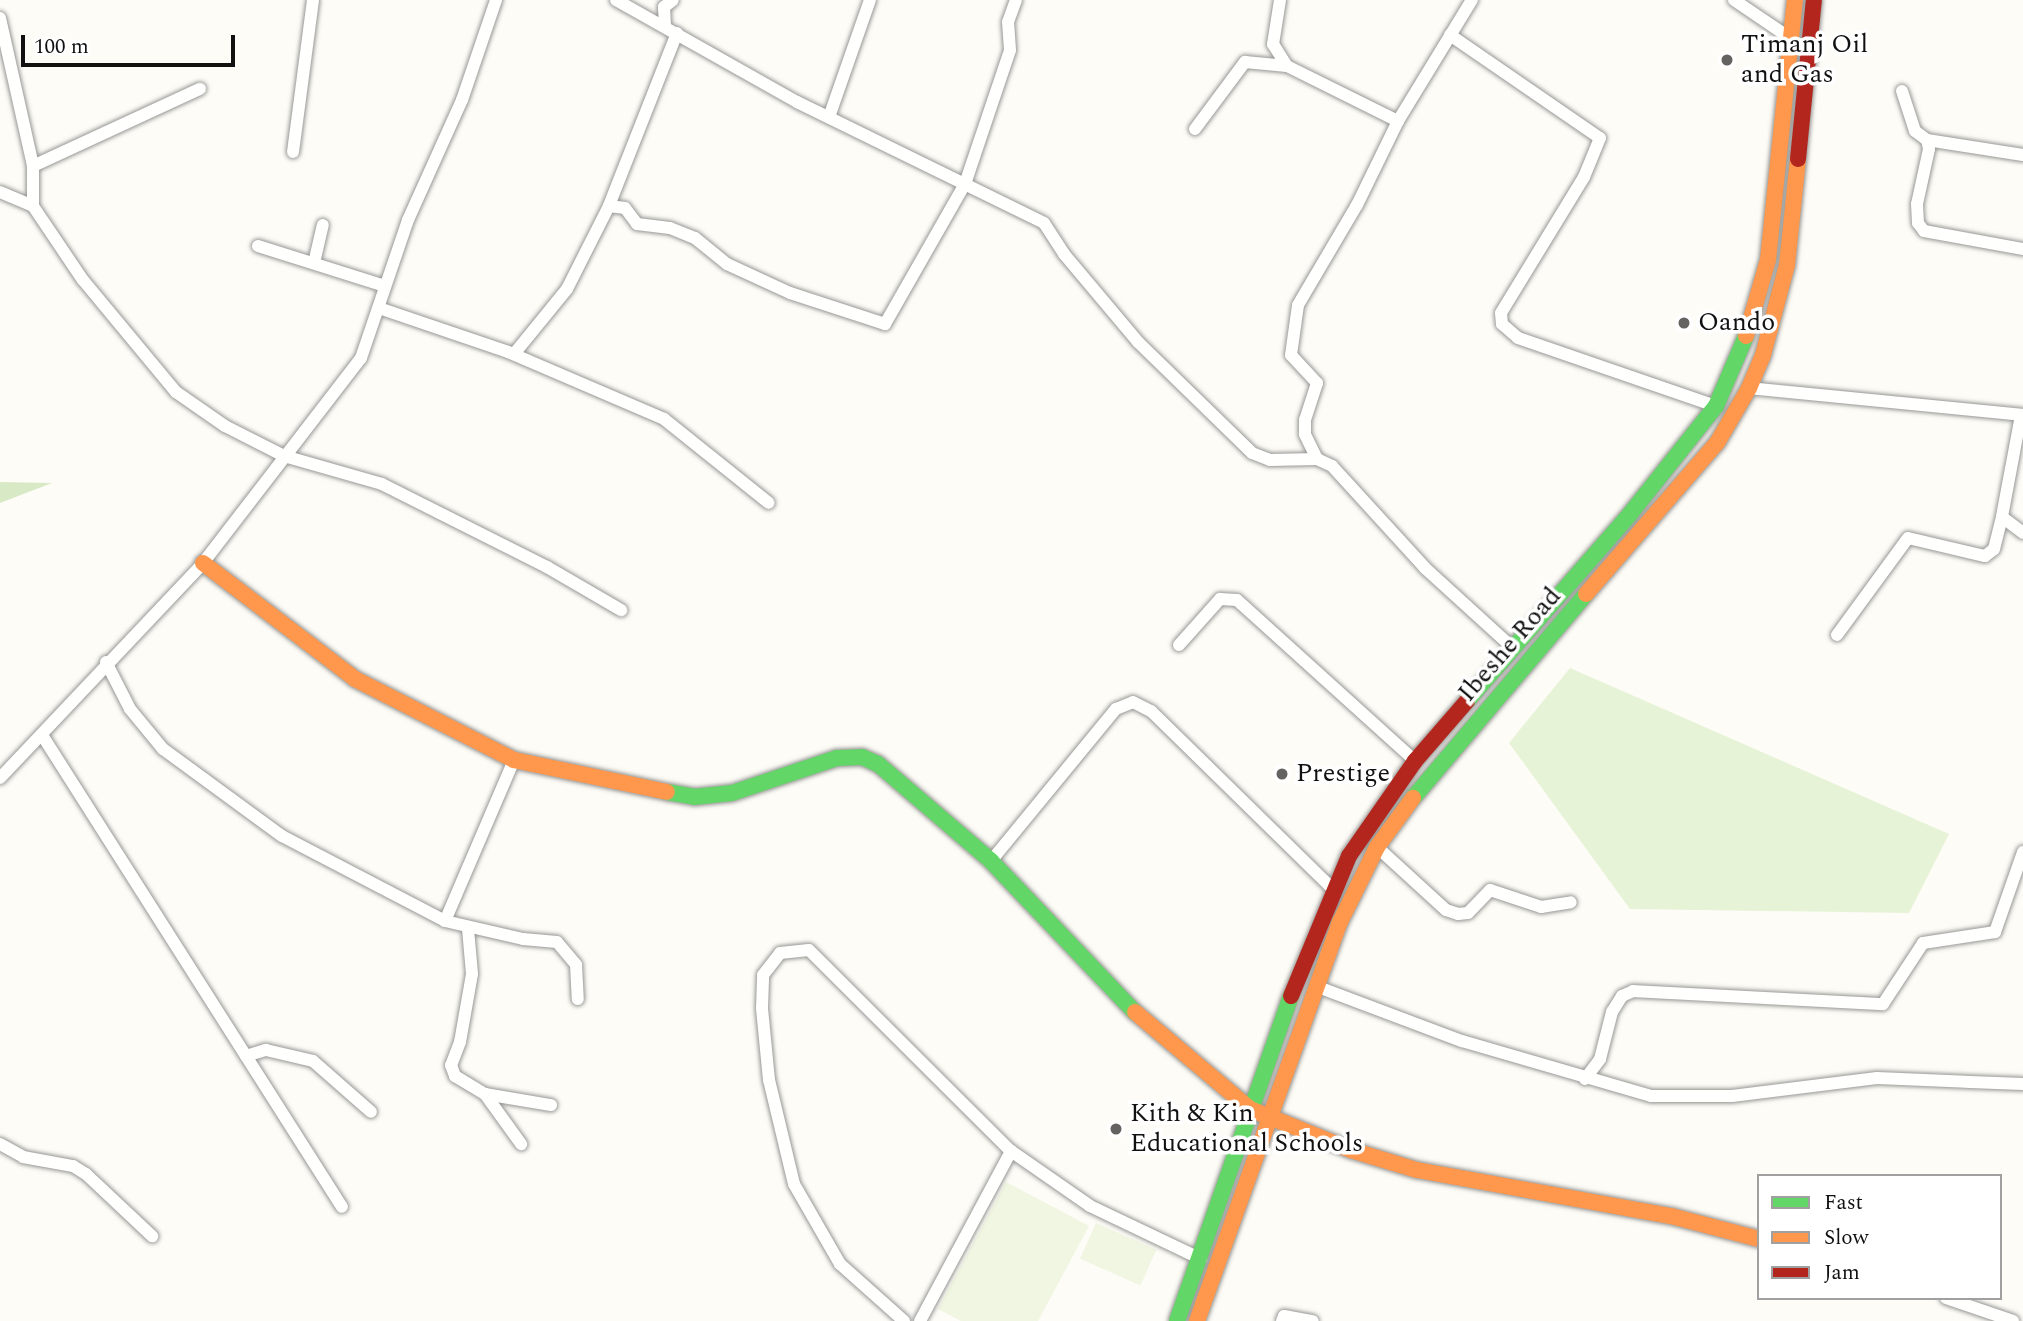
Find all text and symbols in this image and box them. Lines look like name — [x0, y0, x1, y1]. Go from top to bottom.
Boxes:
scale bar — [24, 21, 238, 65]
place label: Timanj Oil and Gas — [1741, 29, 1868, 90]
text: 100 m — [34, 31, 89, 63]
marker: Timanj Oil and Gas — [1719, 52, 1735, 68]
place label: Oando — [1698, 307, 1775, 339]
marker: Oando — [1676, 315, 1692, 331]
street label: Ibeshe Road — [1452, 581, 1568, 709]
place label: Prestige — [1296, 758, 1390, 790]
marker: Prestige — [1274, 766, 1290, 782]
place label: Kith & Kin Educational Schools — [1130, 1098, 1363, 1160]
marker: Kith & Kin Educational Schools — [1108, 1121, 1124, 1137]
legend — [1757, 1174, 2002, 1300]
text: Fast — [1824, 1187, 1863, 1219]
text: Slow — [1824, 1222, 1868, 1254]
text: Jam — [1824, 1257, 1860, 1289]

